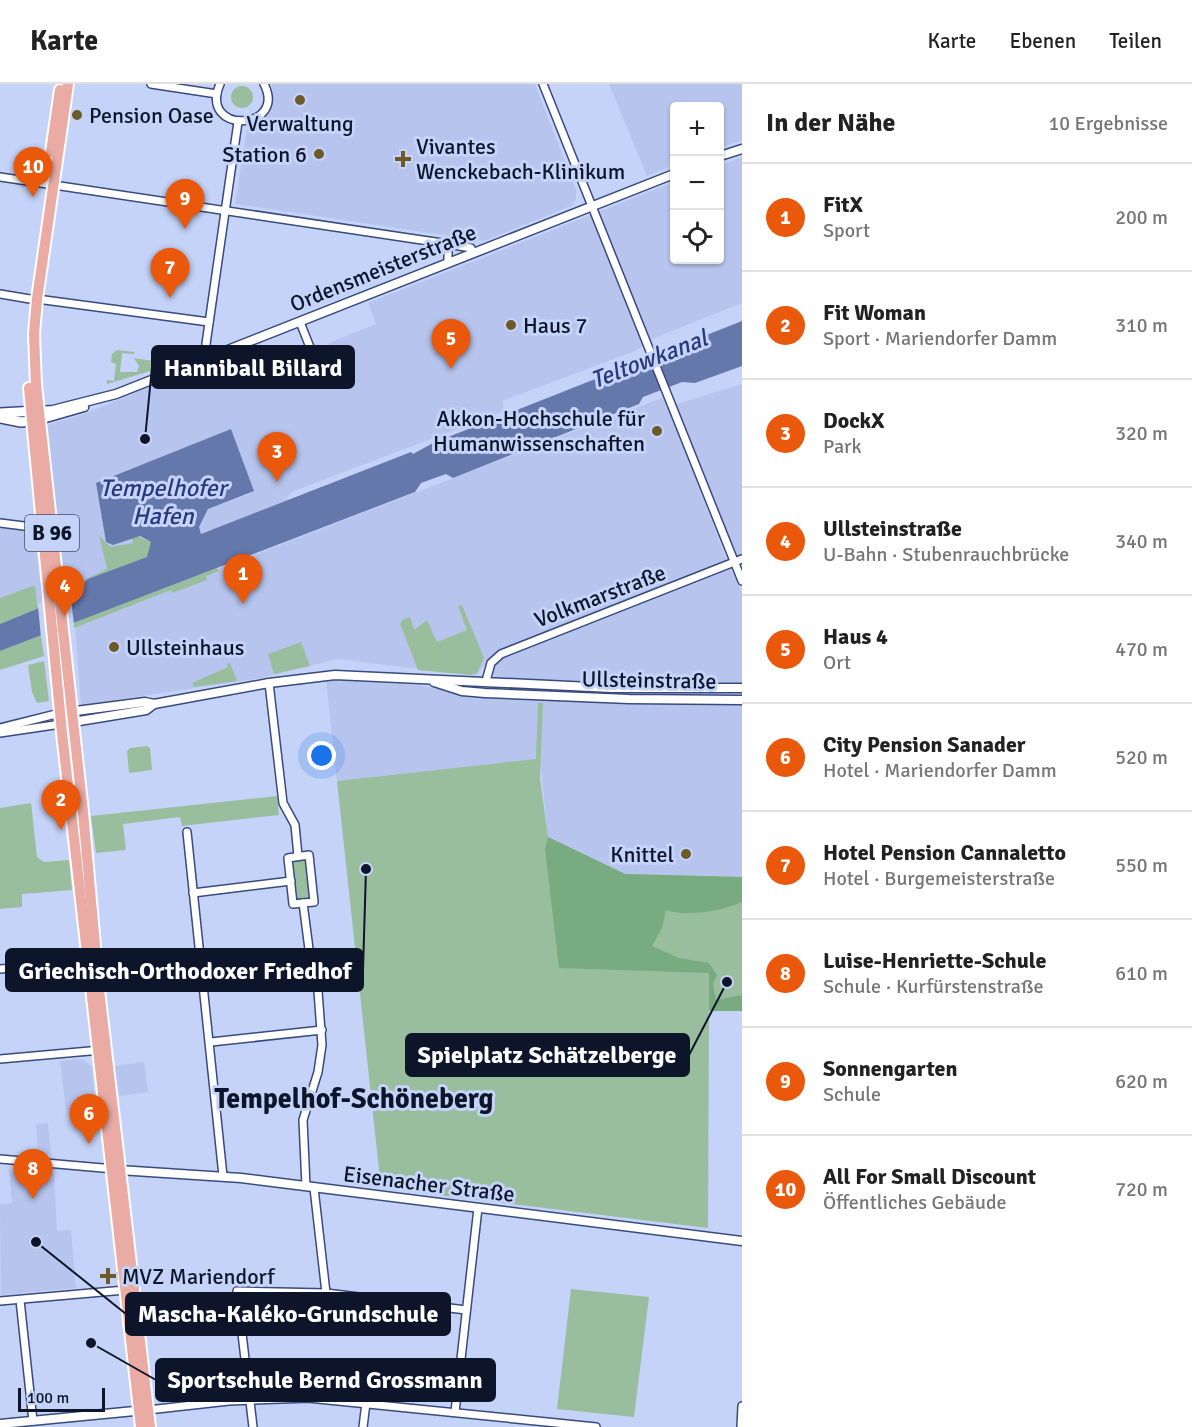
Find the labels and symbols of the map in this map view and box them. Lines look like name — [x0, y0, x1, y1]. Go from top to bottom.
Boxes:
marker: Verwaltung — [293, 93, 307, 107]
place label: Pension Oase — [89, 102, 214, 129]
marker: Pension Oase — [70, 108, 84, 122]
place label: Verwaltung — [246, 110, 354, 137]
place label: Vivantes Wenckebach-Klinikum — [416, 133, 625, 185]
place label: Station 6 — [222, 141, 307, 168]
pin: 10 — [14, 147, 52, 197]
marker: Station 6 — [312, 147, 326, 161]
marker: Vivantes Wenckebach-Klinikum — [394, 150, 412, 168]
pin: 9 — [166, 180, 204, 229]
street label: Ordensmeisterstraße — [286, 218, 480, 318]
pin: 7 — [150, 248, 190, 298]
place label: Haus 7 — [523, 312, 587, 339]
marker: Haus 7 — [504, 318, 518, 332]
pin: 5 — [432, 320, 470, 369]
water label: Teltowkanal — [586, 322, 713, 395]
callout: Hanniball Billard — [152, 346, 354, 388]
text: Hanniball Billard — [164, 353, 342, 383]
place label: Akkon-Hochschule für Humanwissenschaften — [433, 405, 645, 457]
marker: Akkon-Hochschule für Humanwissenschaften — [650, 424, 664, 438]
pin: 3 — [258, 432, 296, 482]
water label: Tempelhofer Hafen — [100, 473, 230, 531]
road number: B 96 — [25, 515, 79, 551]
pin: 1 — [224, 554, 262, 604]
street label: Volkmarstraße — [531, 559, 669, 633]
pin: 4 — [46, 566, 84, 616]
place label: Ullsteinhaus — [126, 634, 244, 661]
marker: Ullsteinhaus — [107, 640, 121, 654]
street label: Ullsteinstraße — [581, 665, 717, 695]
your location — [307, 741, 336, 770]
pin: 2 — [42, 780, 80, 830]
place label: Knittel — [610, 841, 674, 868]
marker: Knittel — [679, 847, 693, 861]
callout: Griechisch-Orthodoxer Friedhof — [6, 949, 363, 991]
text: Griechisch-Orthodoxer Friedhof — [18, 956, 353, 986]
callout: Spielplatz Schätzelberge — [406, 1034, 689, 1076]
text: Spielplatz Schätzelberge — [418, 1040, 677, 1070]
district label: Tempelhof-Schöneberg — [214, 1082, 494, 1116]
pin: 6 — [70, 1094, 109, 1144]
pin: 8 — [14, 1150, 52, 1199]
street label: Eisenacher Straße — [342, 1160, 516, 1208]
place label: MVZ Mariendorf — [122, 1263, 276, 1290]
marker: MVZ Mariendorf — [99, 1267, 117, 1285]
callout: Mascha-Kaléko-Grundschule — [126, 1293, 450, 1335]
text: Mascha-Kaléko-Grundschule — [138, 1299, 438, 1329]
callout: Sportschule Bernd Grossmann — [156, 1359, 495, 1401]
text: Sportschule Bernd Grossmann — [167, 1365, 483, 1395]
scale bar — [18, 1385, 105, 1412]

